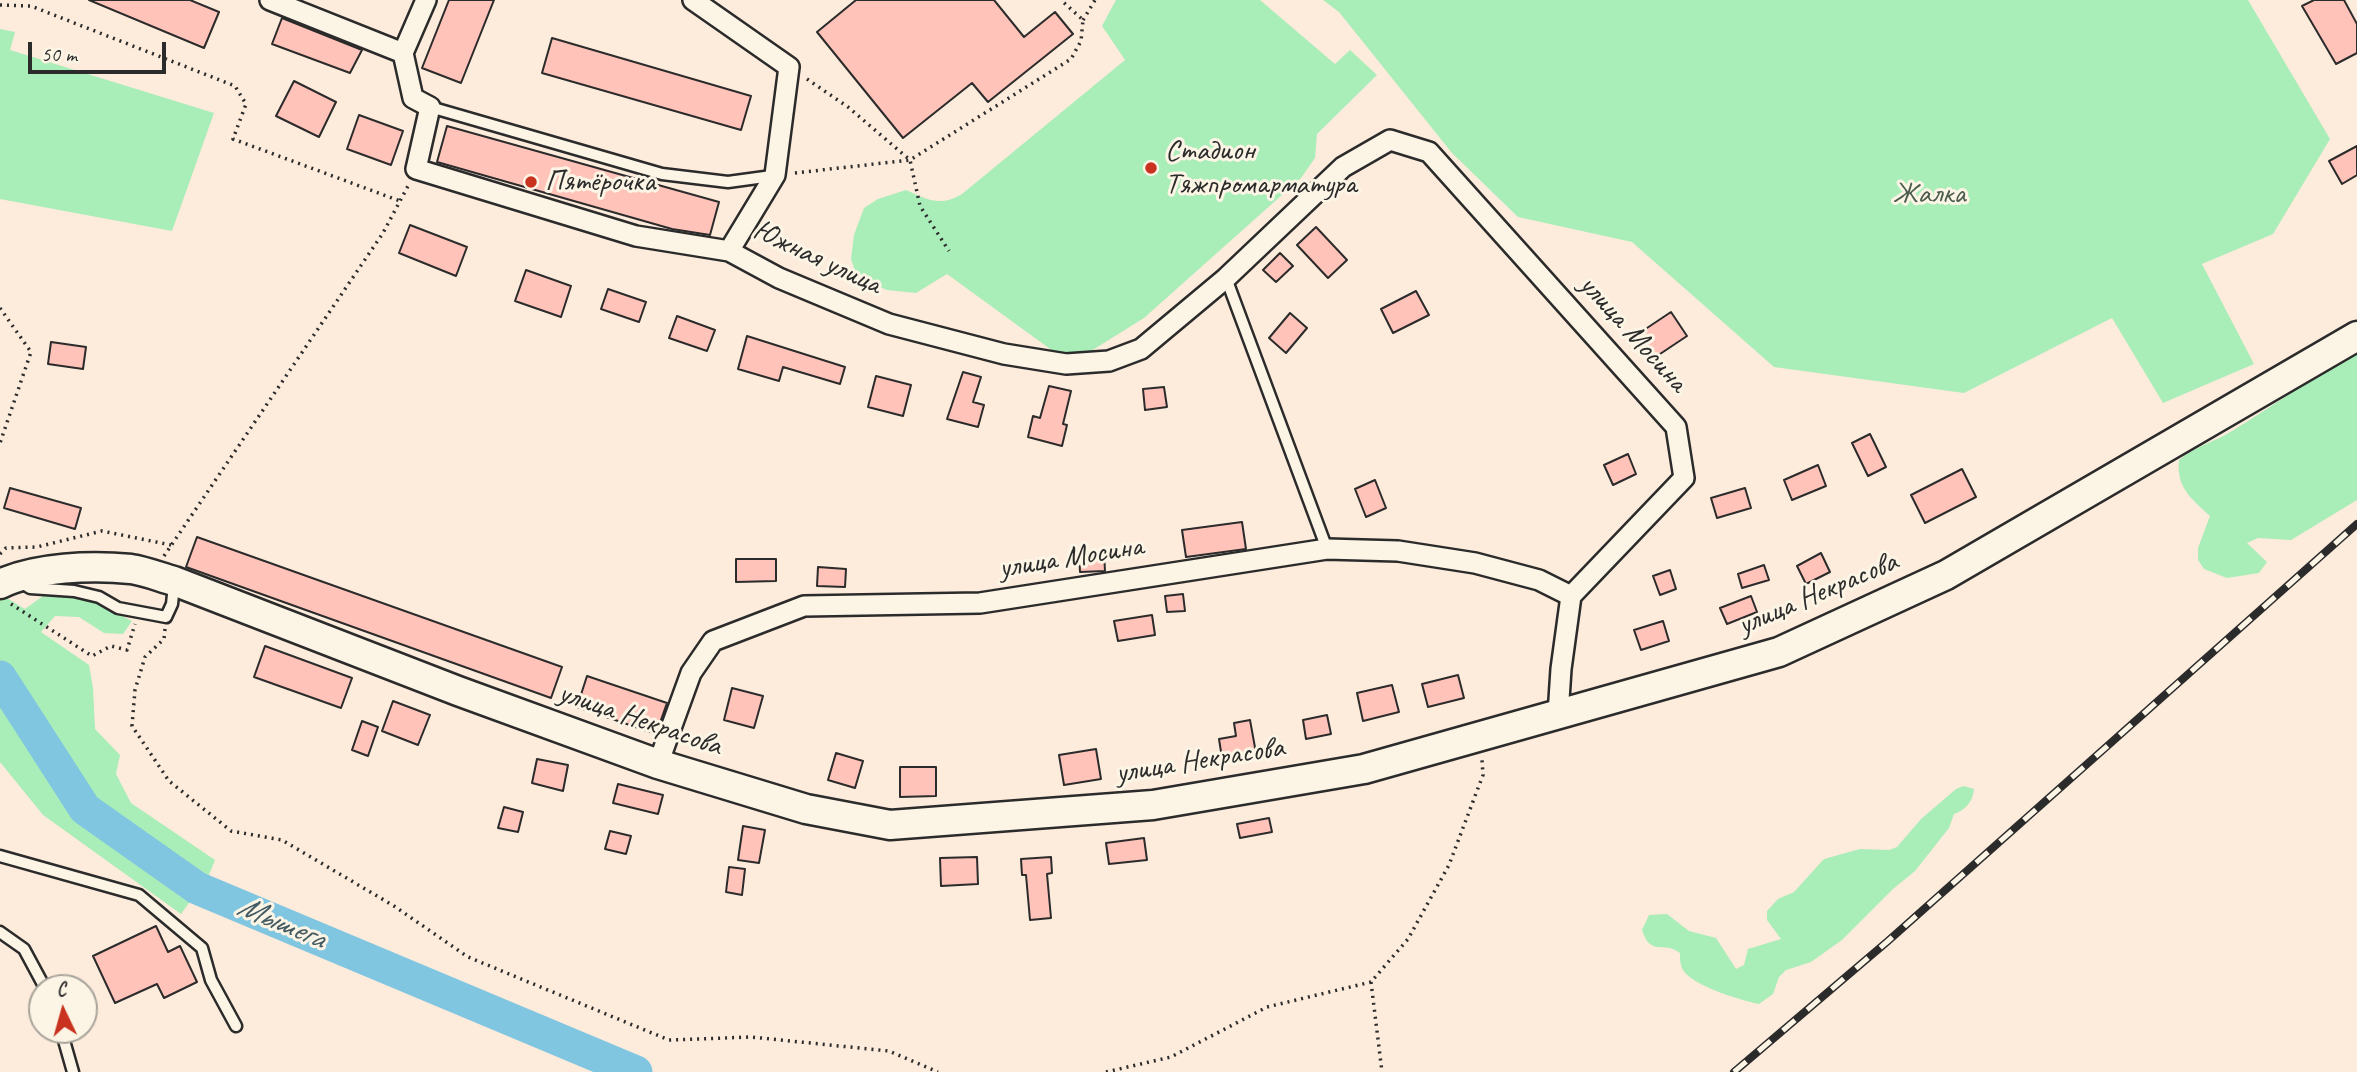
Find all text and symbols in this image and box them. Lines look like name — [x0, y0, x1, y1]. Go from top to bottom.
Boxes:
scale bar — [32, 28, 170, 72]
text: 50 m — [41, 41, 77, 67]
place label: Стадион Тяжпромарматура — [1165, 133, 1356, 204]
marker: Стадион Тяжпромарматура — [1143, 160, 1159, 176]
place label: Пятёрочка — [545, 164, 655, 200]
marker: Пятёрочка — [523, 174, 539, 190]
park label: Жалка — [1893, 176, 1965, 212]
street label: Южная улица — [747, 213, 887, 303]
street label: улица Мосина — [1571, 268, 1695, 400]
street label: улица Мосина — [997, 529, 1145, 587]
street label: улица Некрасова — [1733, 544, 1903, 644]
street label: улица Некрасова — [554, 675, 726, 765]
street label: улица Некрасова — [1113, 730, 1287, 792]
water label: Мышега — [232, 888, 330, 958]
north arrow — [28, 974, 98, 1044]
text: С — [56, 978, 67, 1002]

